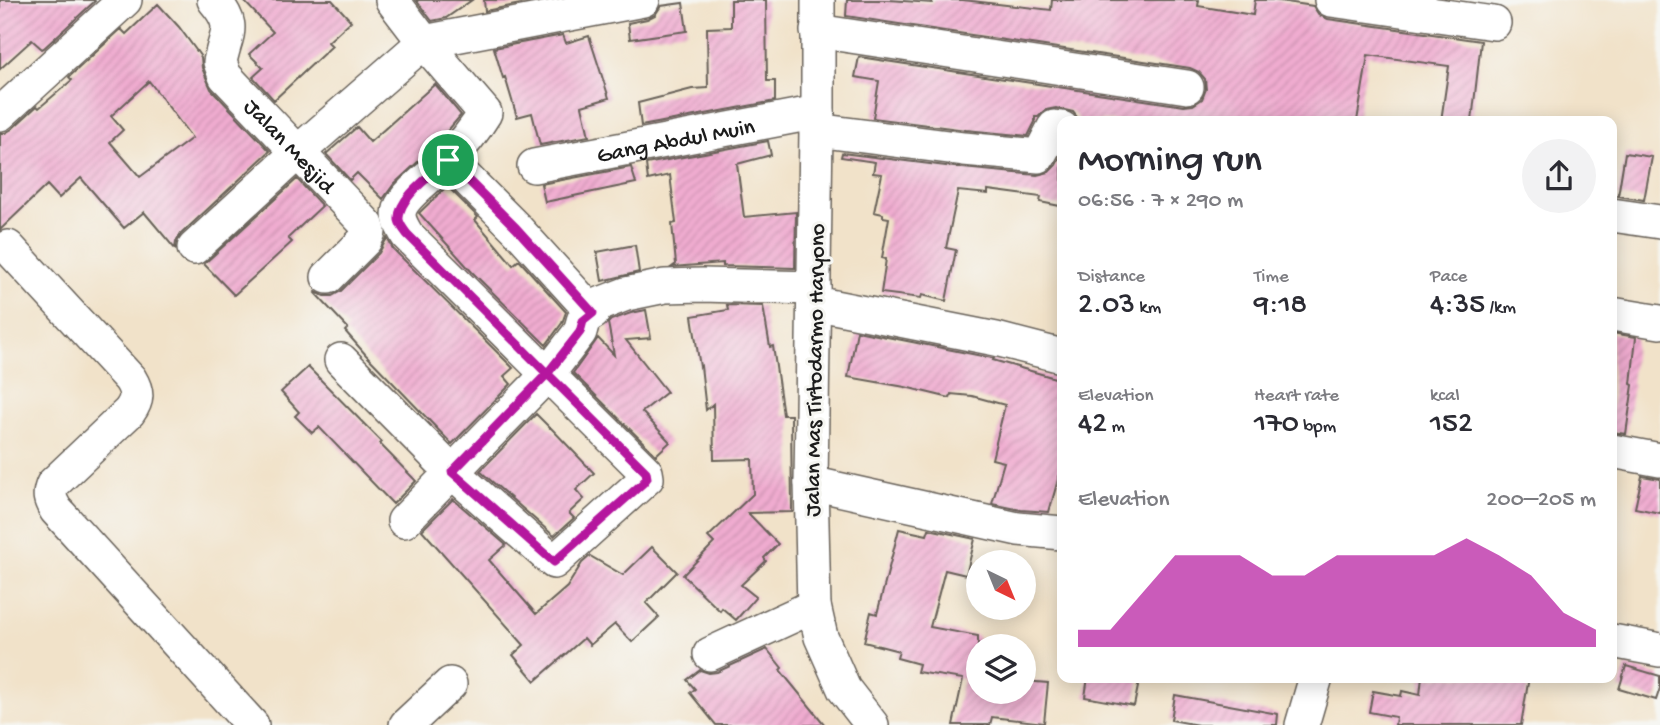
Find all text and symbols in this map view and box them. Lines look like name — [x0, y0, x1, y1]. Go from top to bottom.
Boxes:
street label: Jalan Mesjid — [237, 94, 341, 201]
street label: Gang Abdul Muin — [595, 114, 757, 171]
pin — [418, 130, 478, 190]
button: share — [1522, 139, 1596, 213]
text: Morning run — [1078, 140, 1262, 184]
icon: arrive — [429, 141, 467, 179]
text: 06:56 · 7 × 290 m — [1078, 188, 1243, 215]
street label: Jalan Mas Tirtodarmo Haryono — [800, 223, 833, 517]
text: Distance — [1078, 266, 1145, 289]
text: Time — [1254, 266, 1289, 289]
text: Pace — [1430, 266, 1467, 289]
text: 2.03 — [1078, 289, 1135, 324]
text: 9:18 — [1254, 289, 1307, 324]
text: 4:35 — [1430, 289, 1485, 324]
text: km — [1135, 297, 1161, 320]
text: /km — [1485, 297, 1516, 320]
text: Elevation — [1078, 385, 1154, 408]
text: Heart rate — [1254, 385, 1339, 408]
text: kcal — [1430, 385, 1460, 408]
text: 42 — [1078, 408, 1107, 443]
text: 170 — [1254, 408, 1299, 443]
text: 152 — [1430, 408, 1473, 443]
text: m — [1107, 416, 1125, 439]
text: bpm — [1299, 416, 1336, 439]
text: Elevation — [1078, 487, 1169, 514]
text: 200–205 m — [1486, 487, 1596, 514]
north arrow — [966, 550, 1036, 620]
map controls — [966, 550, 1036, 704]
button: layers — [966, 634, 1036, 704]

